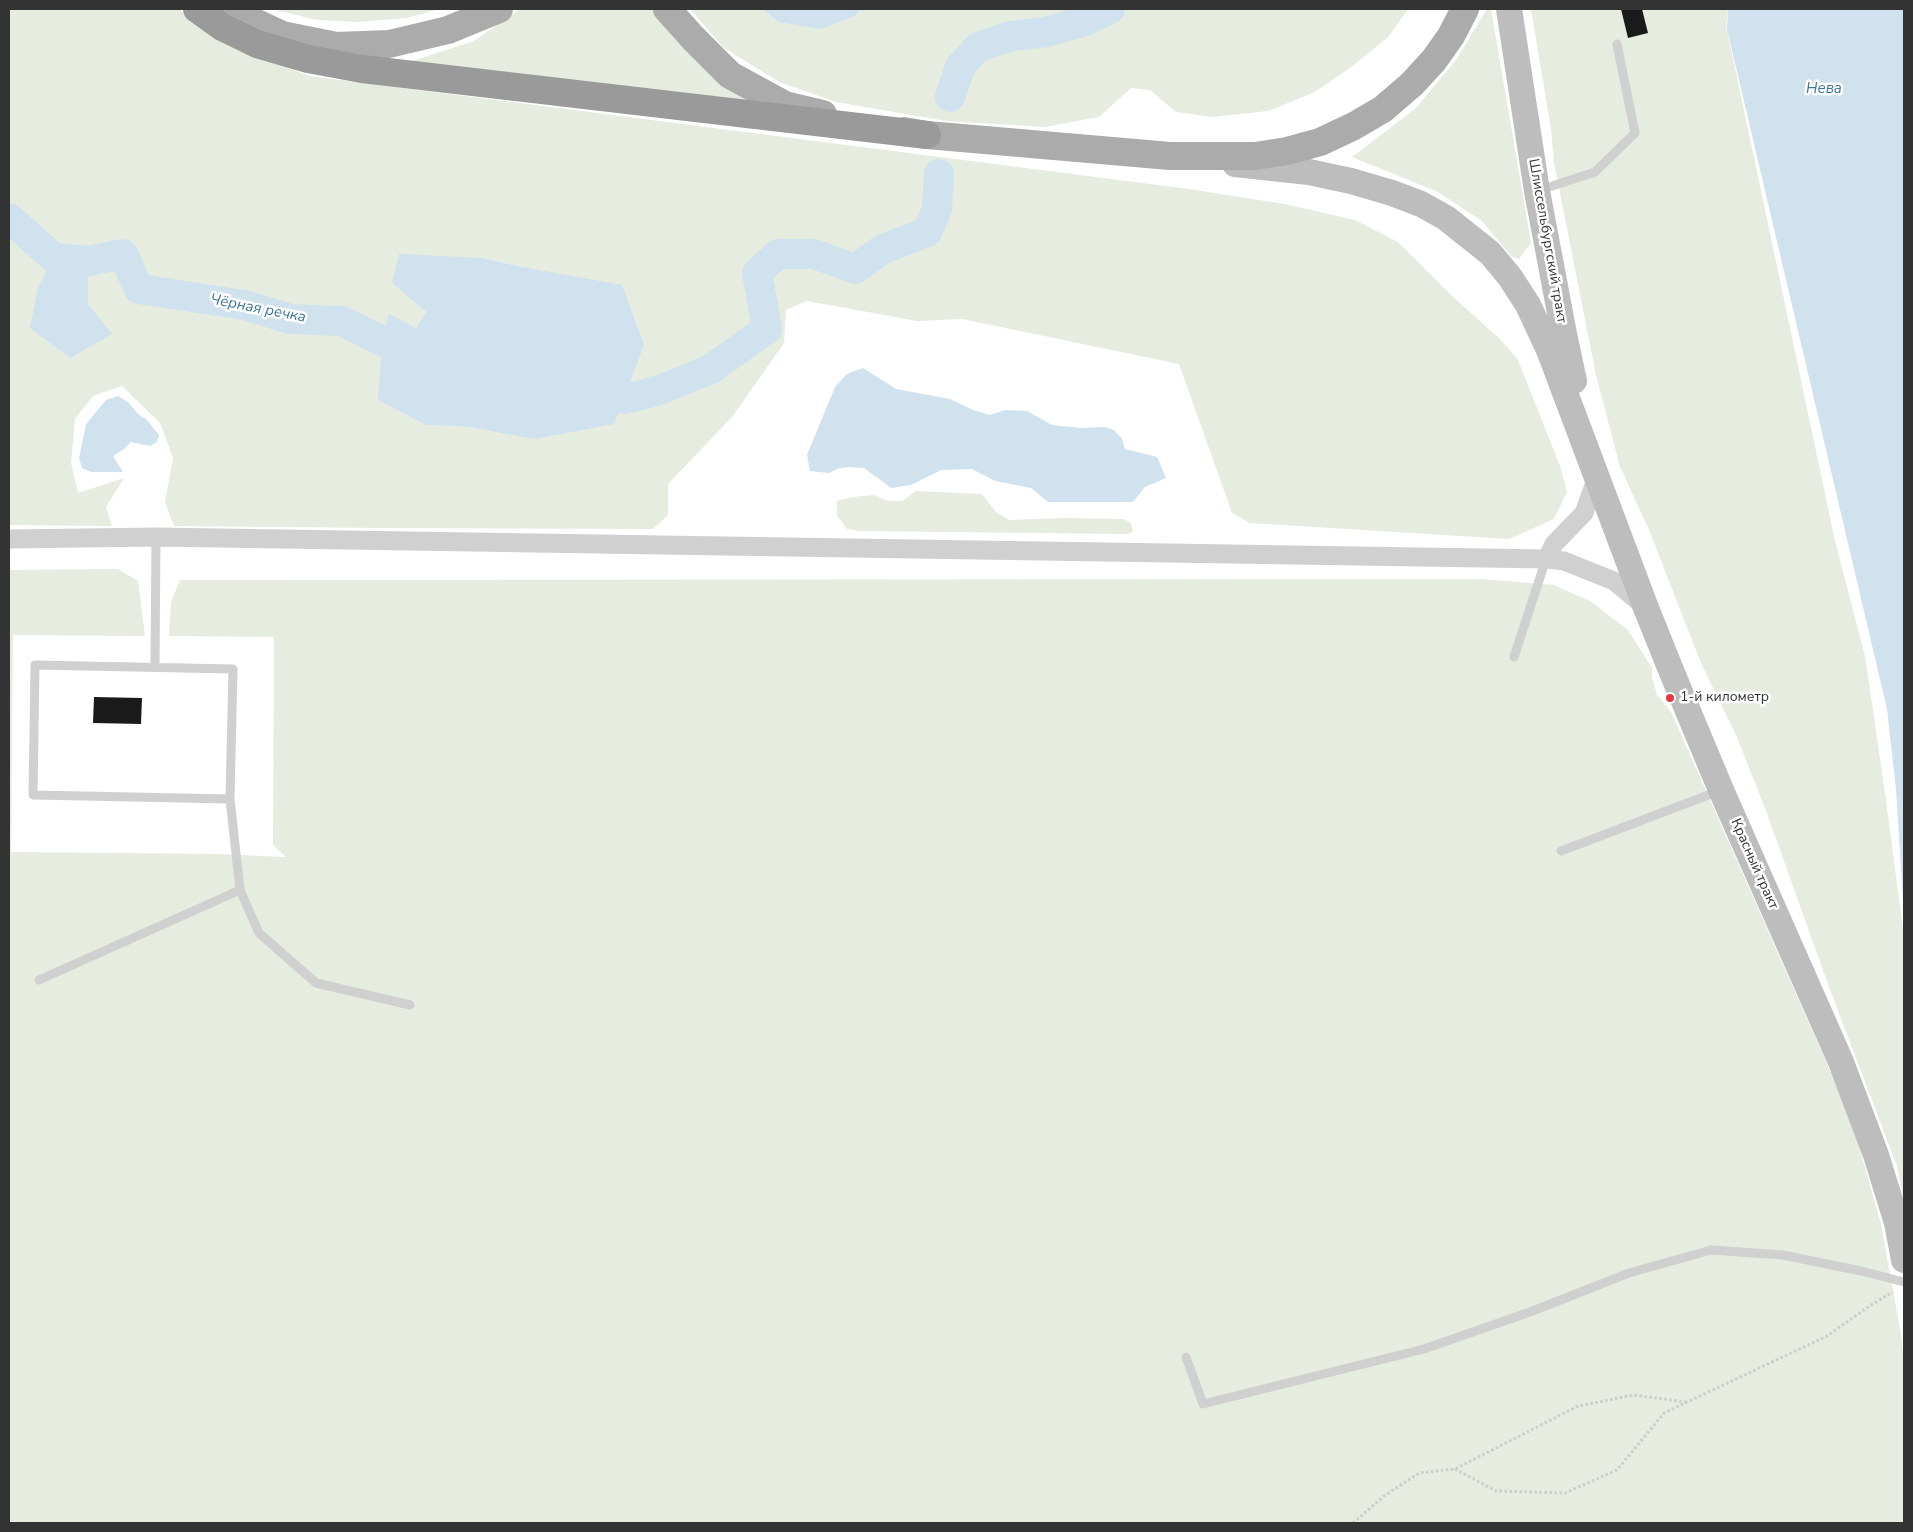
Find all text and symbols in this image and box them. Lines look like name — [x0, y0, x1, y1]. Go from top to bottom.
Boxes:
water label: Нева — [1806, 80, 1842, 98]
street label: Шлиссельбургский тракт — [1524, 158, 1570, 324]
water label: Чёрная речка — [209, 291, 307, 327]
place label: 1-й километр — [1680, 690, 1769, 706]
marker: 1-й километр — [1664, 692, 1676, 704]
street label: Красный тракт — [1727, 816, 1781, 912]

